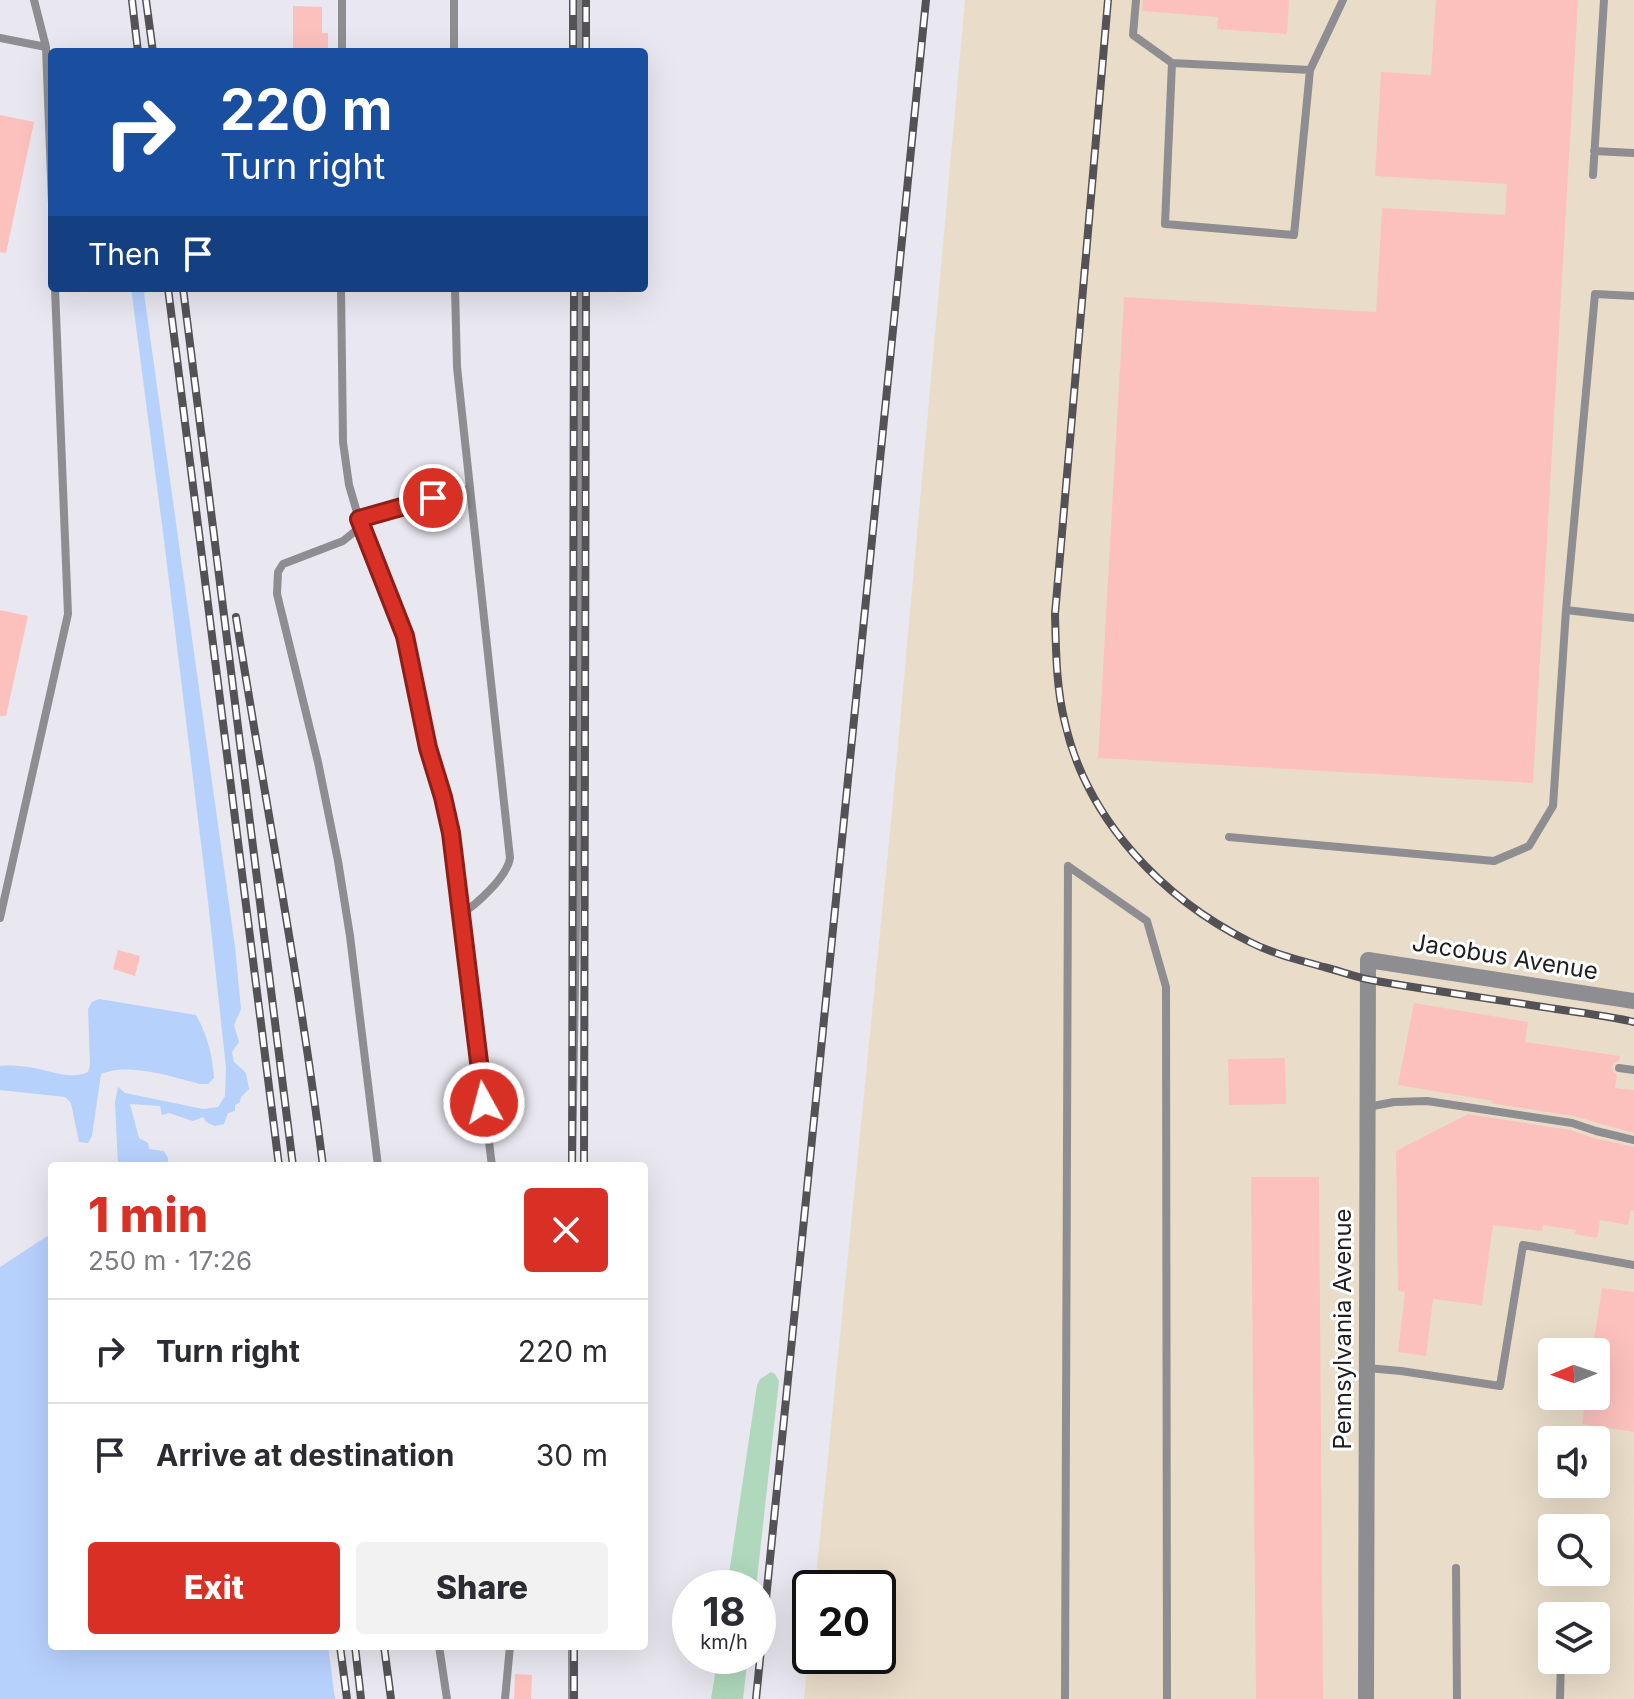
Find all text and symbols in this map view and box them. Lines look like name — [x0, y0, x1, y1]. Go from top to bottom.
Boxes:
text: 220 m — [220, 76, 393, 144]
icon: right — [88, 80, 192, 184]
text: Turn right — [220, 144, 385, 188]
icon: arrive — [176, 232, 220, 276]
text: Then — [88, 236, 160, 272]
pin — [399, 464, 467, 532]
icon: arrive — [411, 476, 455, 520]
street label: Jacobus Avenue — [1410, 927, 1600, 986]
position arrow — [442, 1061, 526, 1145]
text: 1 min — [88, 1185, 208, 1244]
button: close — [524, 1188, 608, 1272]
street label: Pennsylvania Avenue — [1328, 1208, 1357, 1450]
text: 250 m · 17:26 — [88, 1245, 252, 1276]
icon: right — [88, 1329, 132, 1373]
text: Turn right — [156, 1333, 300, 1369]
text: 220 m — [518, 1333, 608, 1369]
north arrow — [1538, 1338, 1610, 1410]
map controls — [1538, 1338, 1610, 1674]
button: sound — [1538, 1426, 1610, 1498]
icon: arrive — [88, 1433, 132, 1477]
text: Arrive at destination — [156, 1437, 454, 1473]
text: 30 m — [536, 1437, 608, 1473]
button: search — [1538, 1514, 1610, 1586]
button: Exit — [88, 1542, 340, 1634]
button: Share — [356, 1542, 608, 1634]
speed limit sign: 20 — [792, 1570, 896, 1674]
text: 18 — [702, 1587, 746, 1636]
button: layers — [1538, 1602, 1610, 1674]
text: km/h — [700, 1630, 748, 1654]

